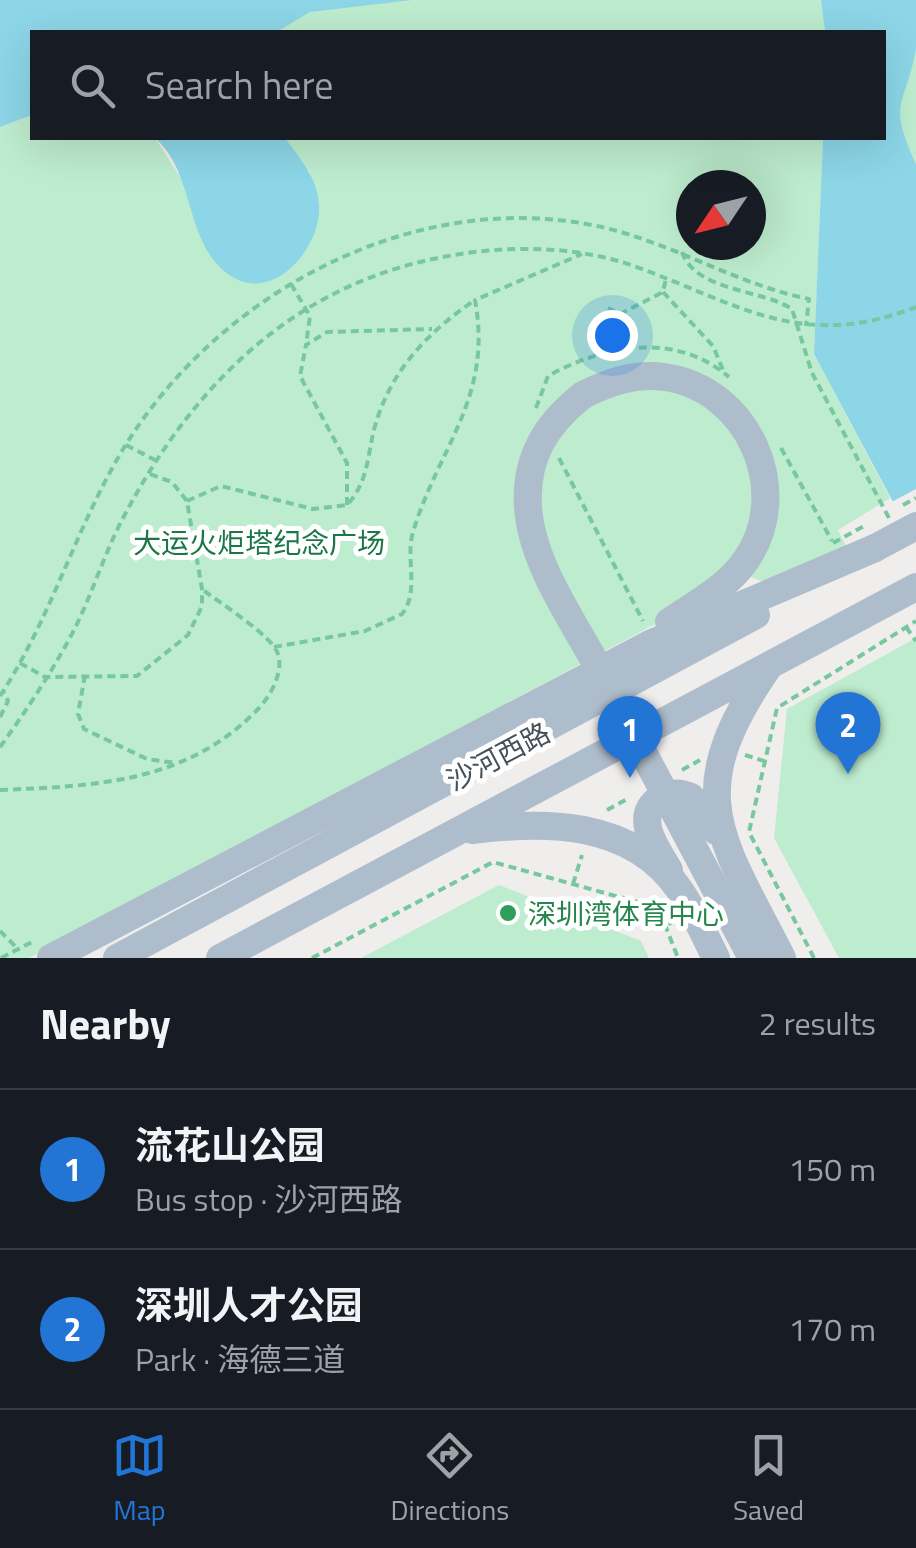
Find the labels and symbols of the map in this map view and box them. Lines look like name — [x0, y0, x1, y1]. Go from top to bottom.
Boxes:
north arrow — [676, 170, 766, 260]
your location — [587, 310, 638, 361]
park label: 大运火炬塔纪念广场 — [133, 521, 385, 564]
pin: 2 — [816, 692, 880, 774]
pin: 1 — [598, 696, 662, 778]
street label: 沙河西路 — [438, 711, 558, 801]
place label: 深圳湾体育中心 — [528, 892, 724, 935]
marker: 深圳湾体育中心 — [497, 902, 519, 924]

